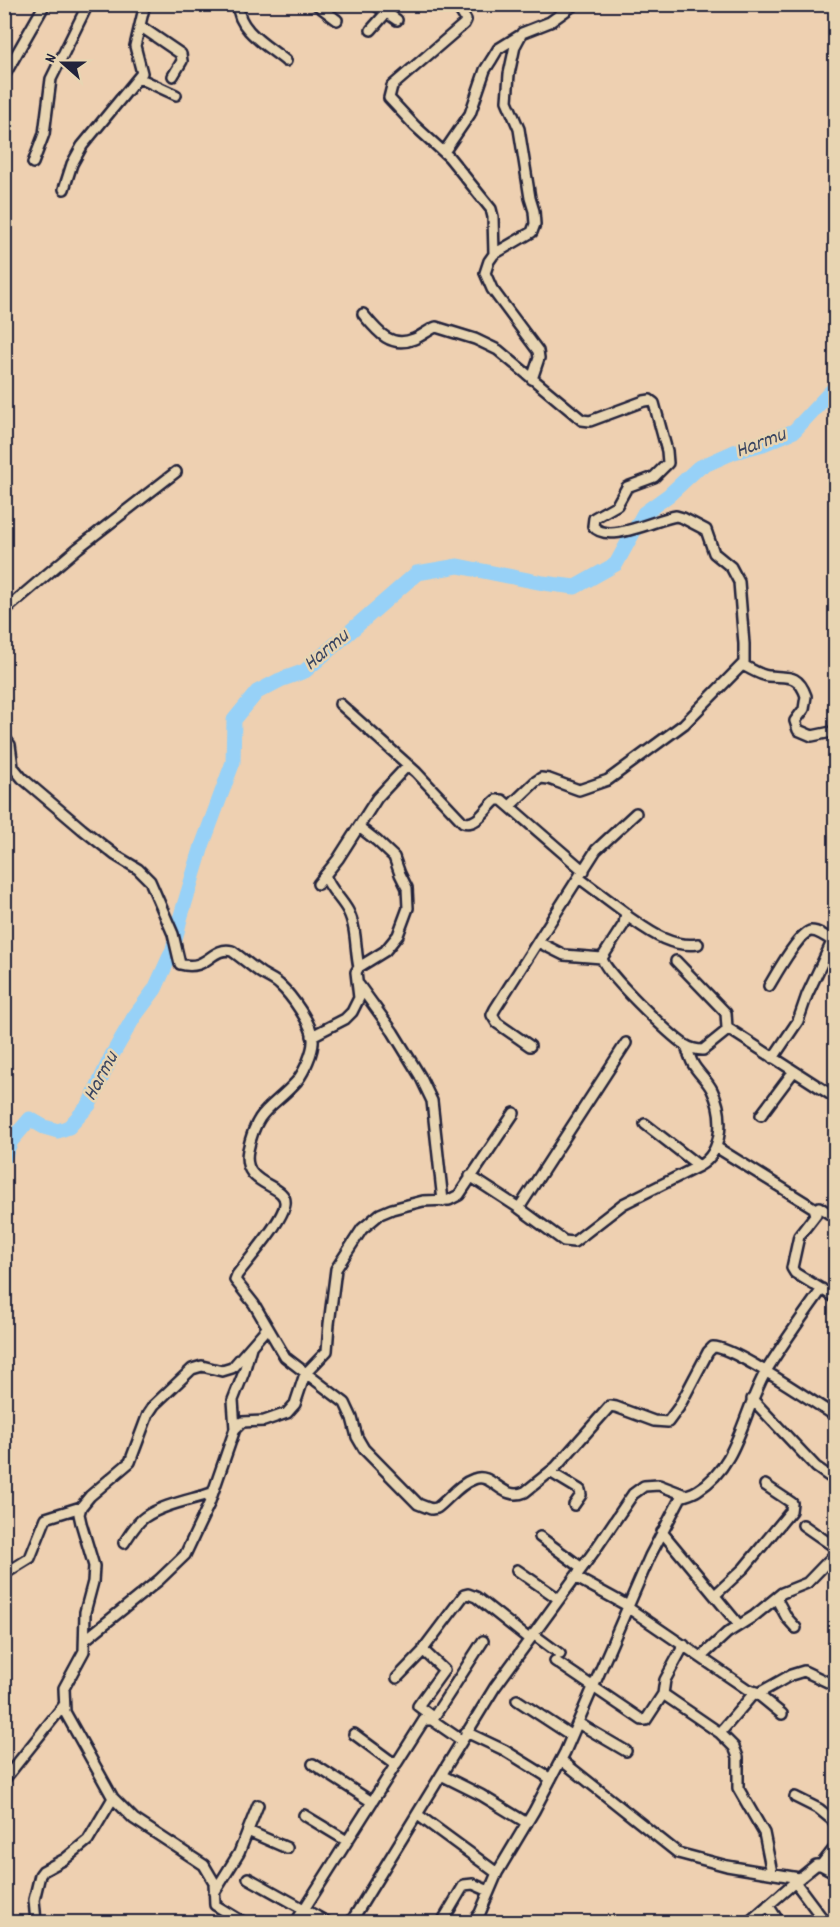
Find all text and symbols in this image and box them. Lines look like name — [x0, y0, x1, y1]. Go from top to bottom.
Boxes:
north arrow — [33, 33, 93, 93]
text: N — [39, 51, 64, 66]
water label: Harmu — [731, 420, 792, 467]
water label: Harmu — [297, 622, 358, 679]
water label: Harmu — [77, 1045, 128, 1107]

